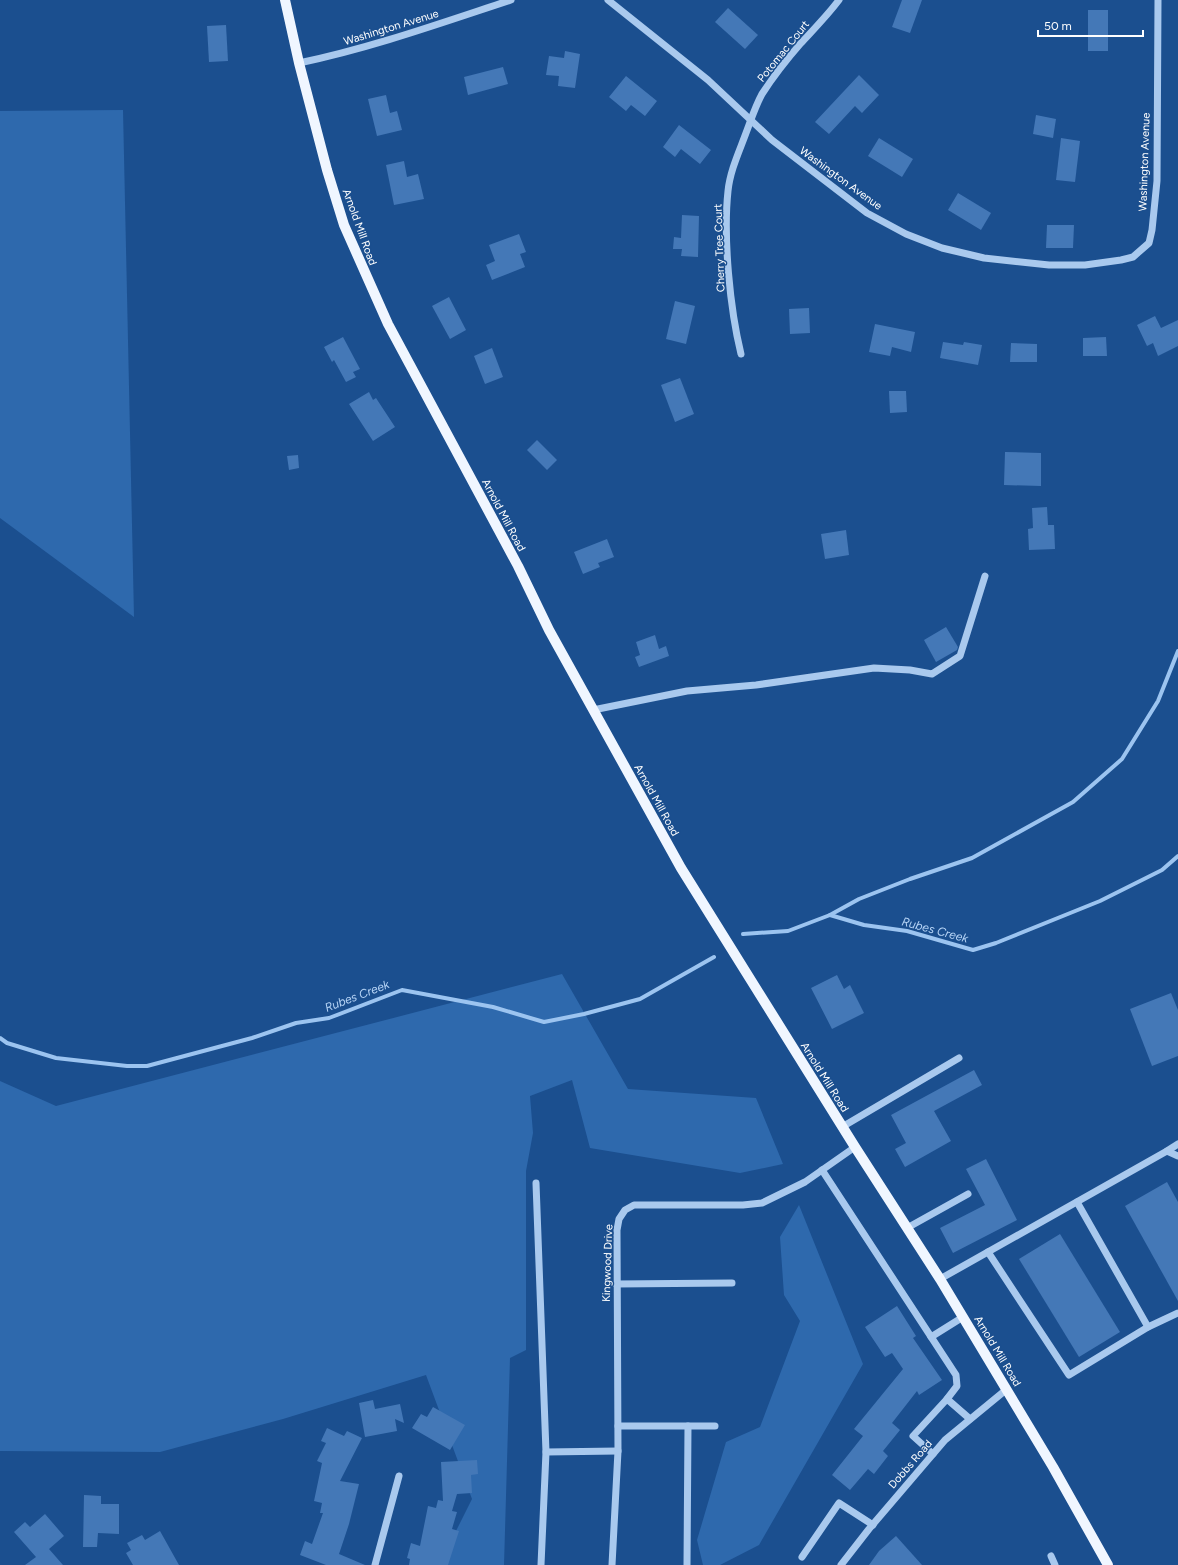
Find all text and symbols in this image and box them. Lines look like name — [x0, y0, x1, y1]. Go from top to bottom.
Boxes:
street label: Washington Avenue — [342, 7, 440, 48]
scale bar — [1038, 12, 1143, 38]
street label: Potomac Court — [755, 18, 812, 85]
text: 50 m — [1044, 19, 1072, 33]
street label: Washington Avenue — [1136, 112, 1153, 212]
street label: Washington Avenue — [797, 144, 884, 213]
street label: Arnold Mill Road — [340, 187, 379, 267]
street label: Cherry Tree Court — [711, 204, 728, 292]
street label: Arnold Mill Road — [479, 477, 528, 554]
street label: Arnold Mill Road — [631, 762, 682, 838]
water label: Rubes Creek — [900, 914, 971, 946]
water label: Rubes Creek — [323, 977, 392, 1015]
street label: Arnold Mill Road — [798, 1040, 851, 1115]
street label: Kingwood Drive — [600, 1224, 615, 1302]
street label: Arnold Mill Road — [971, 1314, 1024, 1389]
street label: Dobbs Road — [886, 1437, 935, 1491]

